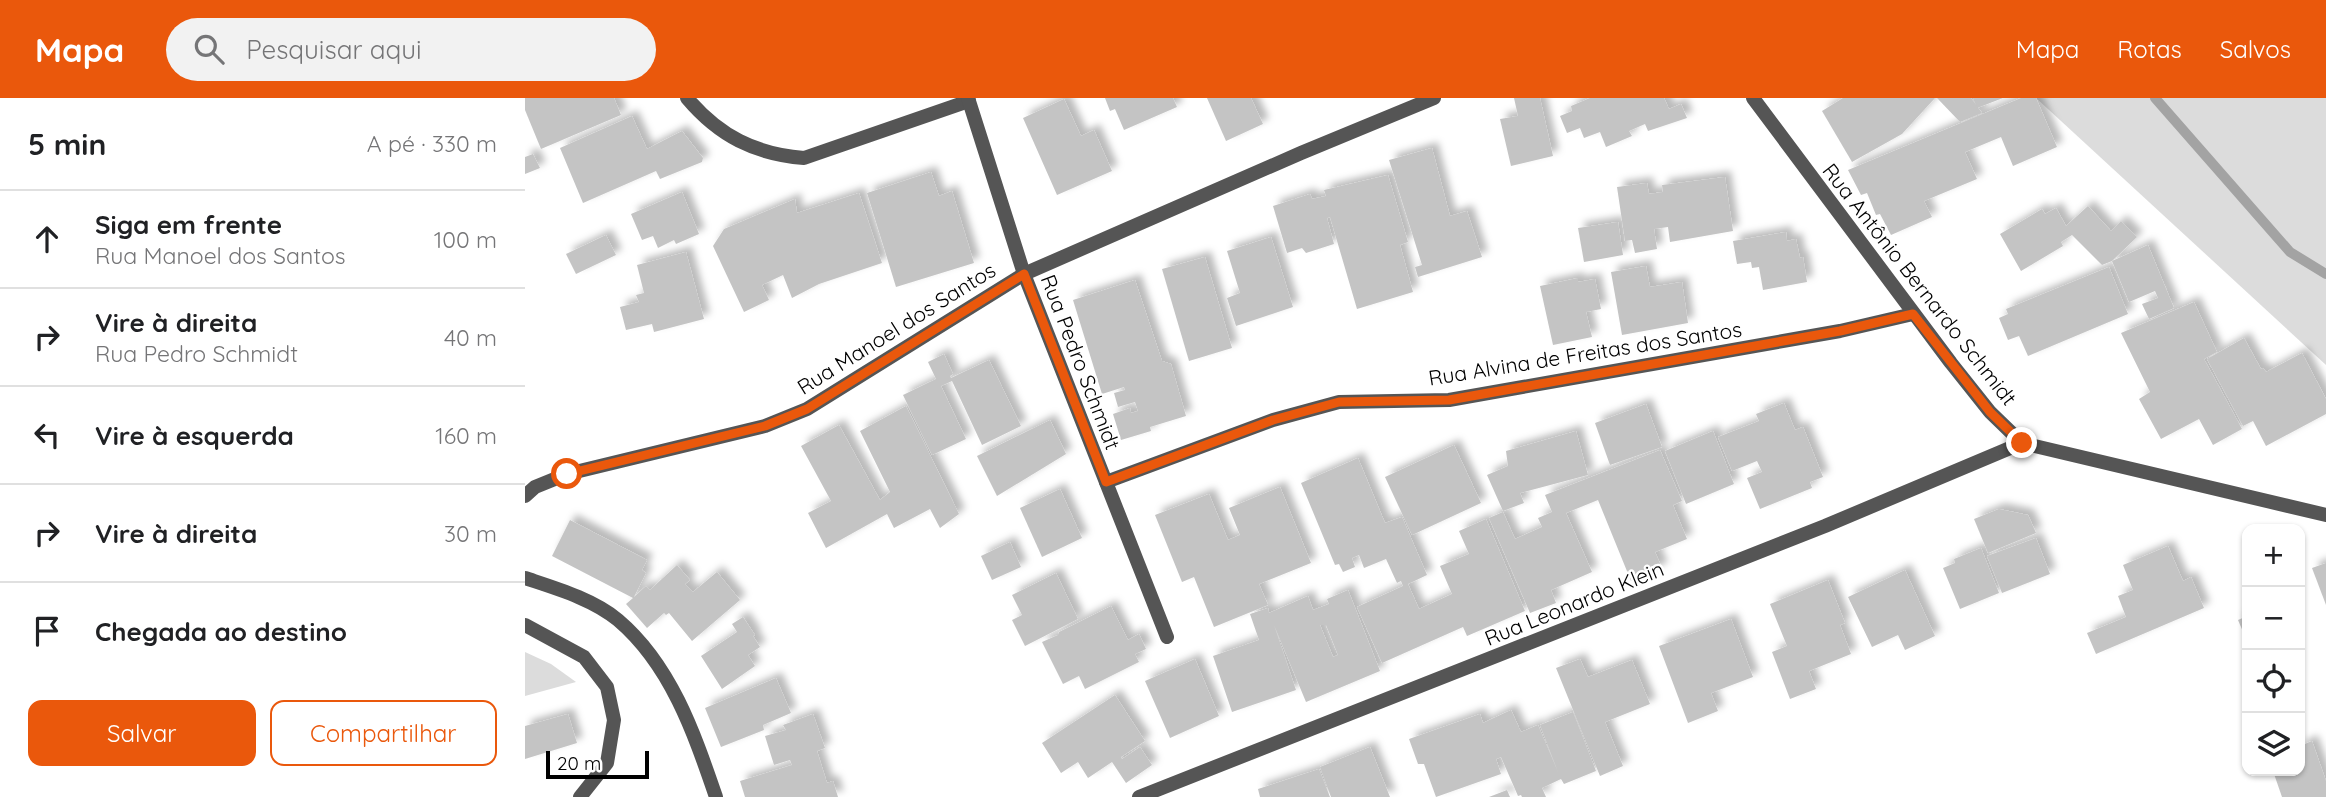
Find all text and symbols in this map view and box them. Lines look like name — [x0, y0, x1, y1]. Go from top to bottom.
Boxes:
search box — [166, 18, 656, 81]
text: Mapa — [35, 29, 124, 70]
icon: search — [190, 30, 228, 68]
text: Pesquisar aqui — [246, 33, 422, 66]
text: Mapa — [2016, 34, 2079, 64]
text: Rotas — [2117, 34, 2182, 64]
text: Salvos — [2220, 34, 2291, 64]
text: 5 min — [28, 125, 106, 163]
text: A pé · 330 m — [367, 129, 497, 158]
street label: Rua Antônio Bernardo Schmidt — [1817, 158, 2023, 410]
text: Siga em frente — [95, 208, 282, 241]
icon: ahead — [28, 220, 66, 258]
text: 100 m — [434, 225, 497, 254]
text: Rua Manoel dos Santos — [95, 241, 346, 270]
street label: Rua Manoel dos Santos — [792, 256, 1000, 400]
street label: Rua Pedro Schmidt — [1036, 271, 1126, 453]
text: Vire à direita — [95, 306, 257, 339]
street label: Rua Alvina de Freitas dos Santos — [1426, 315, 1744, 391]
icon: right — [28, 318, 66, 356]
text: 40 m — [444, 323, 497, 352]
text: Rua Pedro Schmidt — [95, 339, 298, 368]
icon: left — [28, 416, 66, 454]
text: Vire à esquerda — [95, 419, 294, 452]
text: 160 m — [435, 421, 497, 450]
route end — [2006, 427, 2037, 458]
route start — [551, 458, 582, 489]
icon: right — [28, 514, 66, 552]
text: Vire à direita — [95, 517, 257, 550]
text: 30 m — [444, 519, 497, 548]
map controls — [2242, 524, 2305, 776]
button: + — [2242, 524, 2305, 587]
street label: Rua Leonardo Klein — [1481, 555, 1667, 651]
button: − — [2242, 587, 2305, 650]
icon: arrive — [28, 612, 66, 650]
text: Chegada ao destino — [95, 615, 347, 648]
button: locate — [2242, 650, 2305, 713]
button: Salvar — [28, 700, 256, 766]
button: Compartilhar — [270, 700, 497, 766]
button: layers — [2242, 713, 2305, 776]
scale bar — [546, 748, 649, 780]
text: 20 m — [557, 751, 601, 775]

